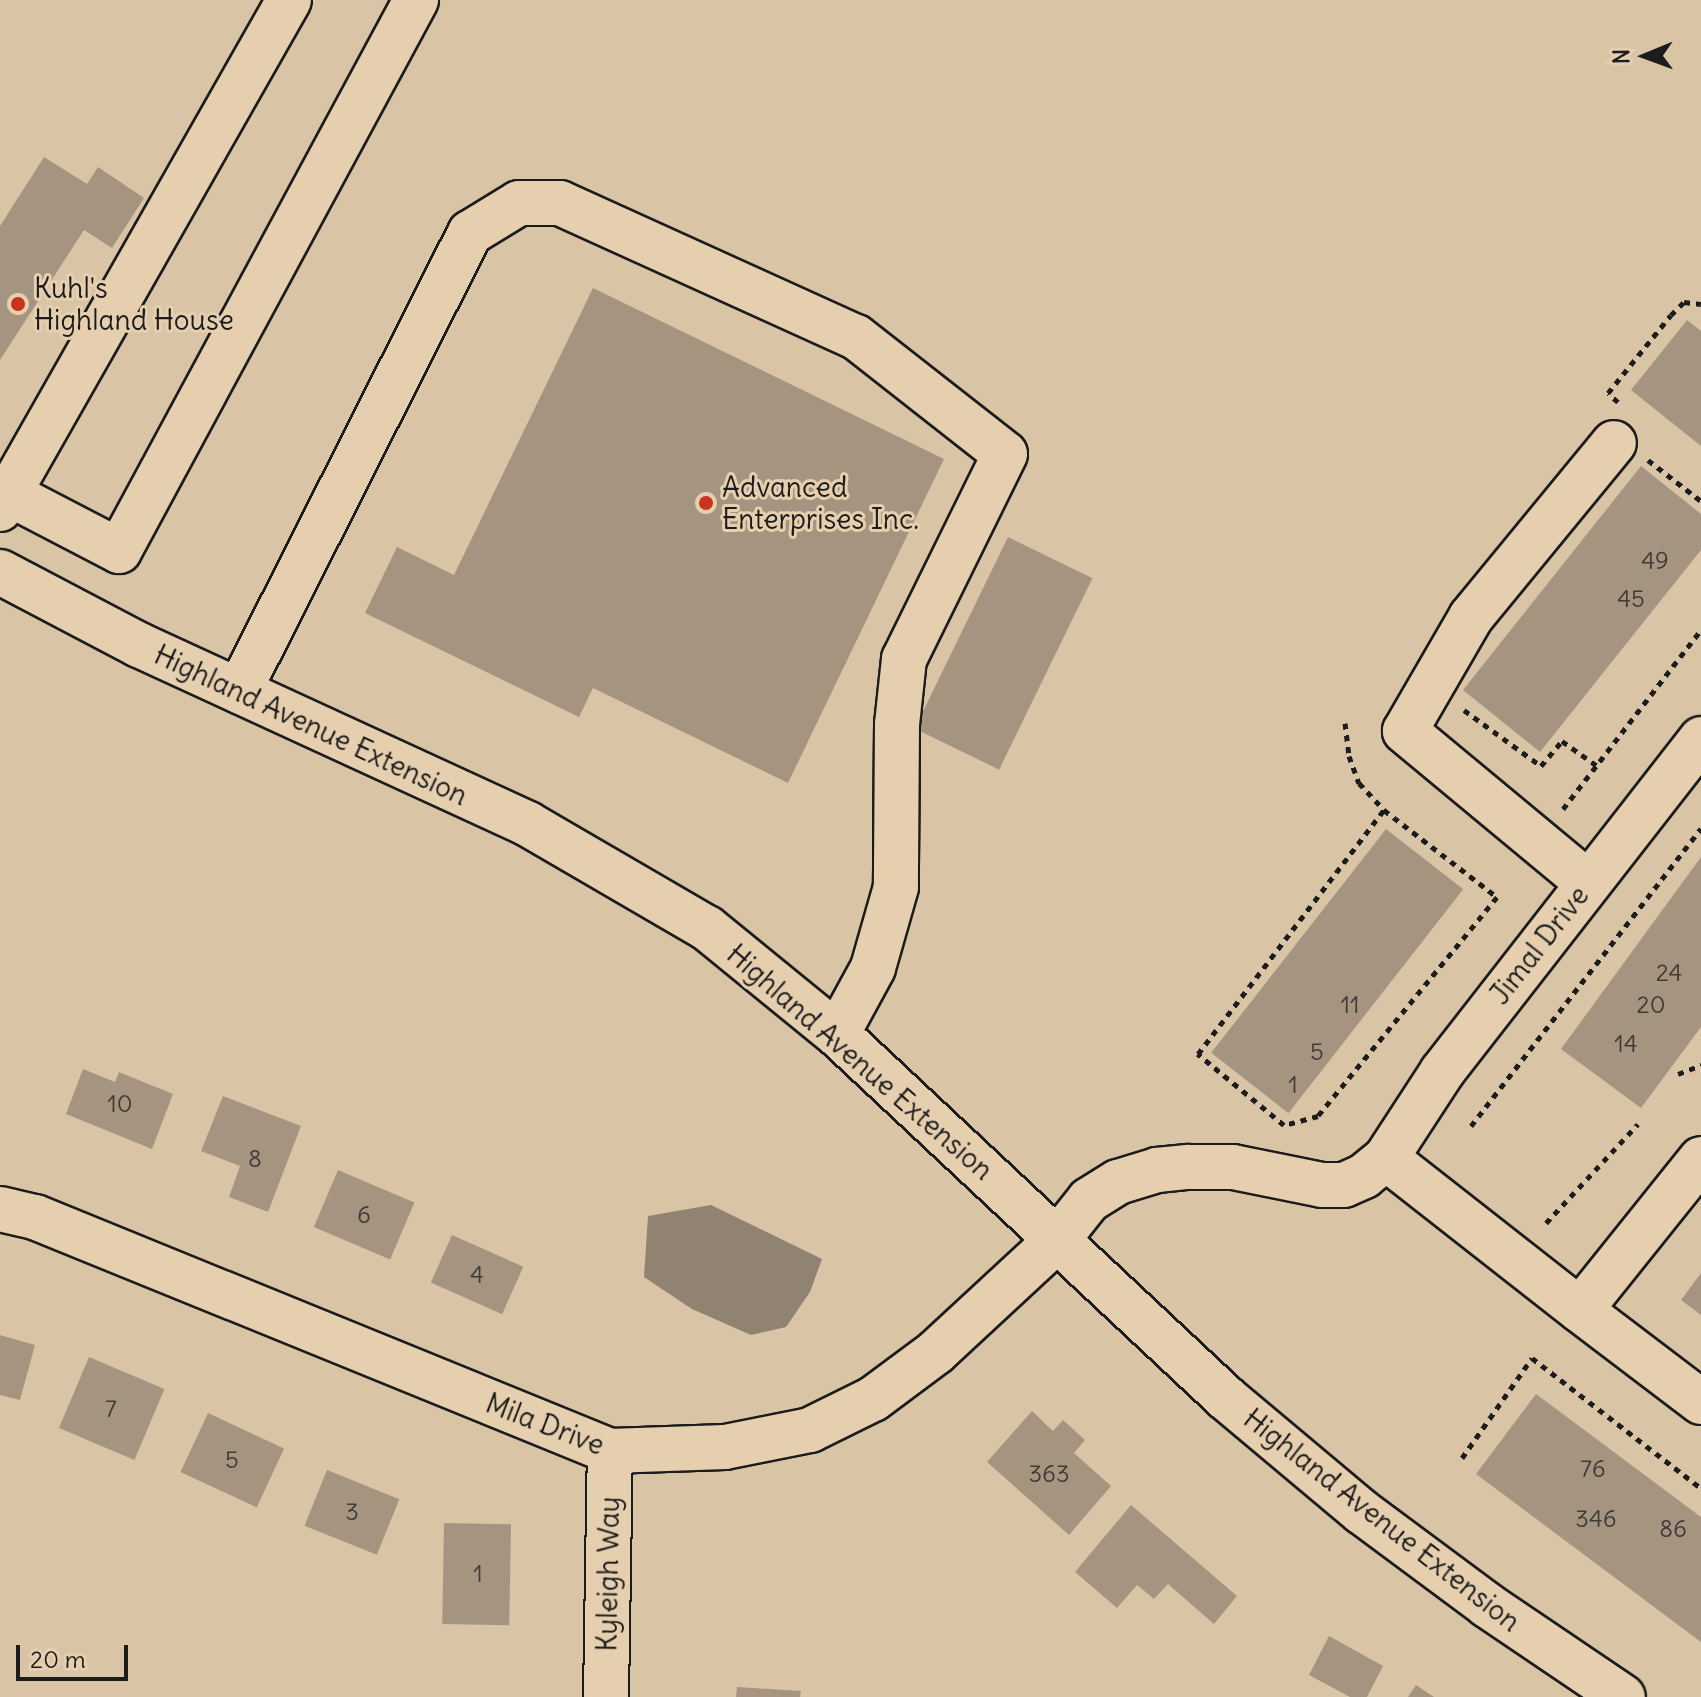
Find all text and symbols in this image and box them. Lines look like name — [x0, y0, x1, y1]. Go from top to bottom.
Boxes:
north arrow — [1605, 16, 1685, 96]
text: N — [1607, 49, 1635, 64]
place label: Kuhl's Highland House — [34, 271, 234, 337]
marker: Kuhl's Highland House — [9, 295, 27, 313]
place label: Advanced Enterprises Inc. — [722, 470, 919, 536]
marker: Advanced Enterprises Inc. — [697, 494, 715, 512]
house number: 49 — [1641, 547, 1669, 575]
house number: 45 — [1617, 585, 1645, 613]
street label: Highland Avenue Extension — [149, 638, 473, 812]
street label: Jimal Drive — [1483, 879, 1595, 1011]
street label: Highland Avenue Extension — [720, 937, 1000, 1187]
house number: 24 — [1656, 959, 1682, 987]
house number: 11 — [1340, 991, 1360, 1019]
house number: 20 — [1637, 991, 1665, 1019]
house number: 14 — [1614, 1030, 1638, 1058]
house number: 5 — [1310, 1038, 1324, 1066]
house number: 1 — [1288, 1071, 1298, 1099]
house number: 10 — [107, 1090, 133, 1118]
house number: 8 — [248, 1145, 262, 1173]
house number: 6 — [357, 1201, 371, 1229]
house number: 4 — [470, 1261, 484, 1289]
street label: Mila Drive — [481, 1386, 609, 1462]
house number: 7 — [105, 1395, 117, 1423]
street label: Highland Avenue Extension — [1237, 1402, 1527, 1638]
house number: 5 — [225, 1446, 239, 1474]
house number: 76 — [1580, 1455, 1606, 1483]
house number: 363 — [1028, 1460, 1070, 1488]
street label: Kyleigh Way — [590, 1496, 626, 1652]
house number: 3 — [345, 1498, 359, 1526]
house number: 346 — [1575, 1505, 1617, 1533]
house number: 86 — [1659, 1515, 1687, 1543]
house number: 1 — [473, 1560, 483, 1588]
scale bar — [20, 1629, 132, 1679]
text: 20 m — [30, 1644, 86, 1674]

